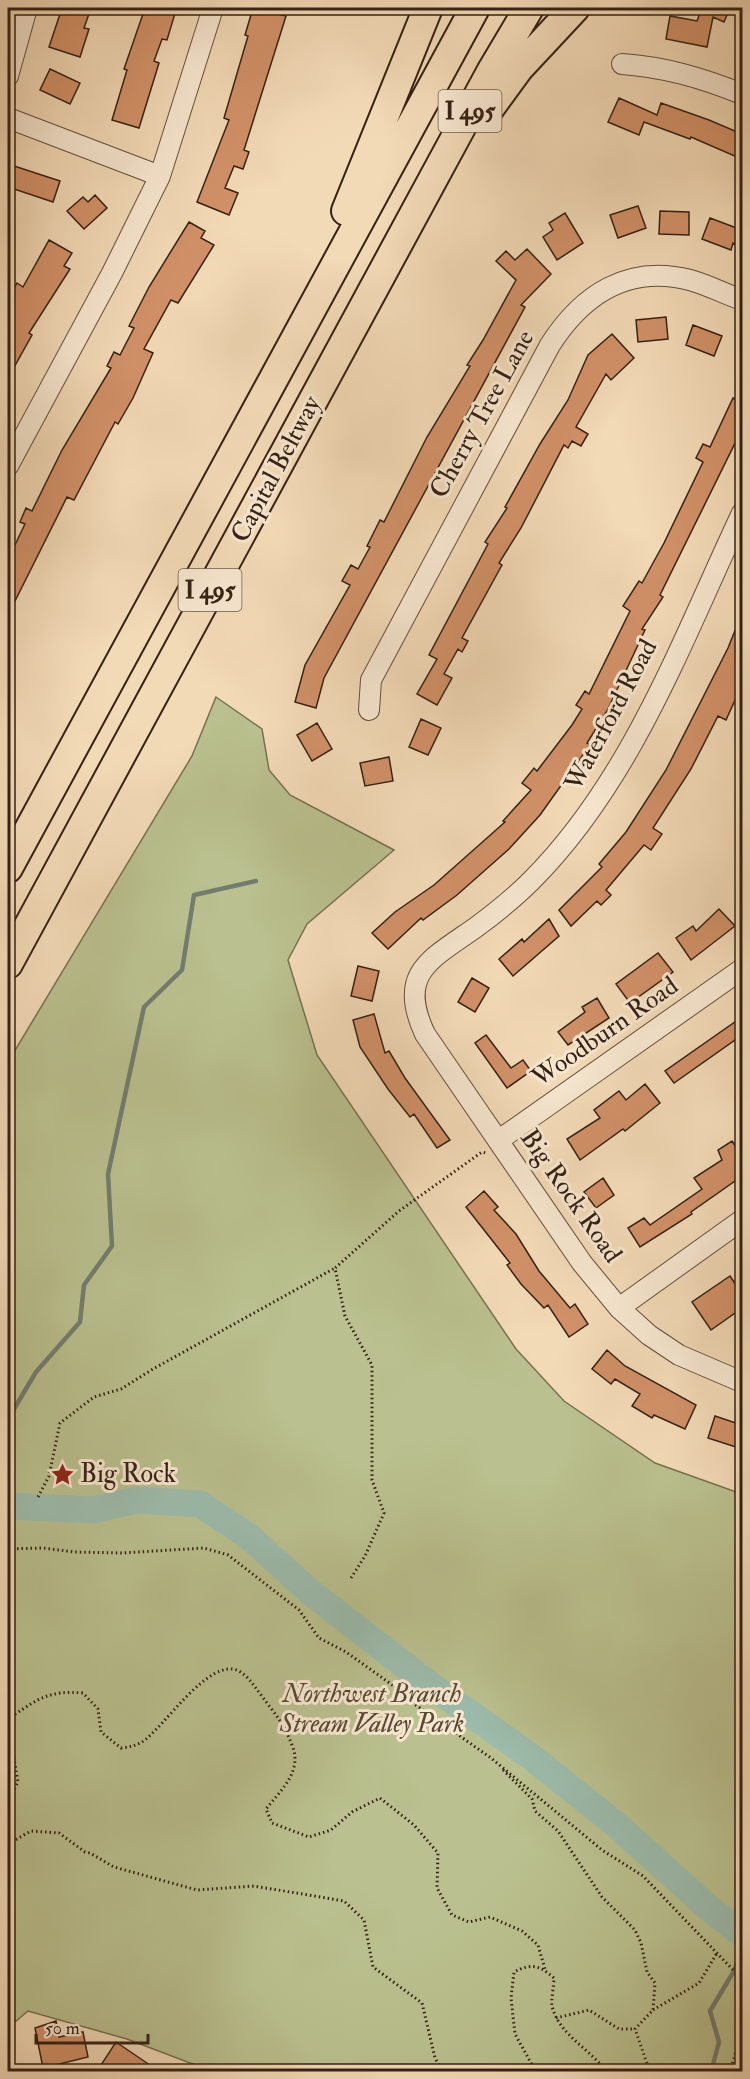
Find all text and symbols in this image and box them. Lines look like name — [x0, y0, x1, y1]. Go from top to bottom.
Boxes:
road number: I 495 — [438, 90, 502, 132]
street label: Cherry Tree Lane — [423, 324, 541, 504]
street label: Capital Beltway — [224, 390, 329, 548]
road number: I 495 — [178, 569, 242, 611]
street label: Waterford Road — [557, 634, 664, 797]
street label: Woodburn Road — [525, 970, 684, 1095]
street label: Big Rock Road — [513, 1123, 629, 1269]
place label: Big Rock — [80, 1458, 176, 1490]
place icon: Big Rock — [49, 1461, 75, 1487]
park label: Northwest Branch Stream Valley Park — [279, 1678, 464, 1740]
scale bar — [36, 2007, 148, 2045]
text: 50 m — [45, 2017, 80, 2040]

